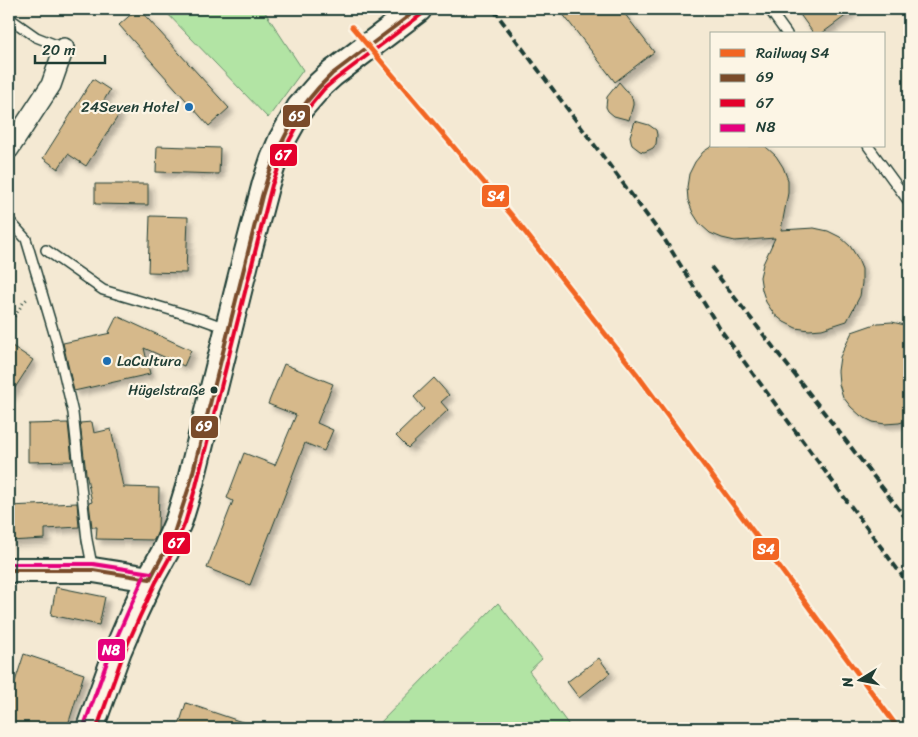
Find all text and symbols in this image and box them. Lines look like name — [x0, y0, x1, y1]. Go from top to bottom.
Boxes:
scale bar — [35, 32, 105, 64]
legend — [710, 32, 886, 148]
text: 20 m — [42, 37, 76, 63]
text: Railway S4 — [756, 40, 829, 66]
text: 69 — [756, 64, 774, 90]
text: 67 — [756, 90, 775, 116]
place label: 24Seven Hotel — [81, 94, 180, 120]
marker: 24Seven Hotel — [183, 101, 195, 113]
line badge: 69 — [282, 104, 311, 128]
text: 69 — [288, 104, 306, 129]
text: N8 — [756, 114, 775, 140]
line badge: 67 — [269, 143, 298, 167]
text: 67 — [274, 143, 292, 168]
line badge: S4 — [481, 184, 510, 208]
text: S4 — [486, 184, 505, 209]
place label: LaCultura — [117, 348, 182, 374]
marker: LaCultura — [101, 355, 113, 367]
place label: Hügelstraße — [128, 378, 205, 403]
marker: Hügelstraße — [209, 385, 219, 395]
text: 69 — [195, 414, 213, 439]
line badge: 69 — [190, 415, 219, 439]
line badge: 67 — [162, 531, 191, 555]
text: 67 — [167, 531, 185, 556]
line badge: S4 — [752, 537, 780, 561]
text: S4 — [756, 537, 775, 562]
line badge: N8 — [97, 638, 126, 662]
text: N8 — [101, 638, 121, 663]
north arrow — [836, 654, 886, 704]
text: N — [834, 675, 861, 690]

